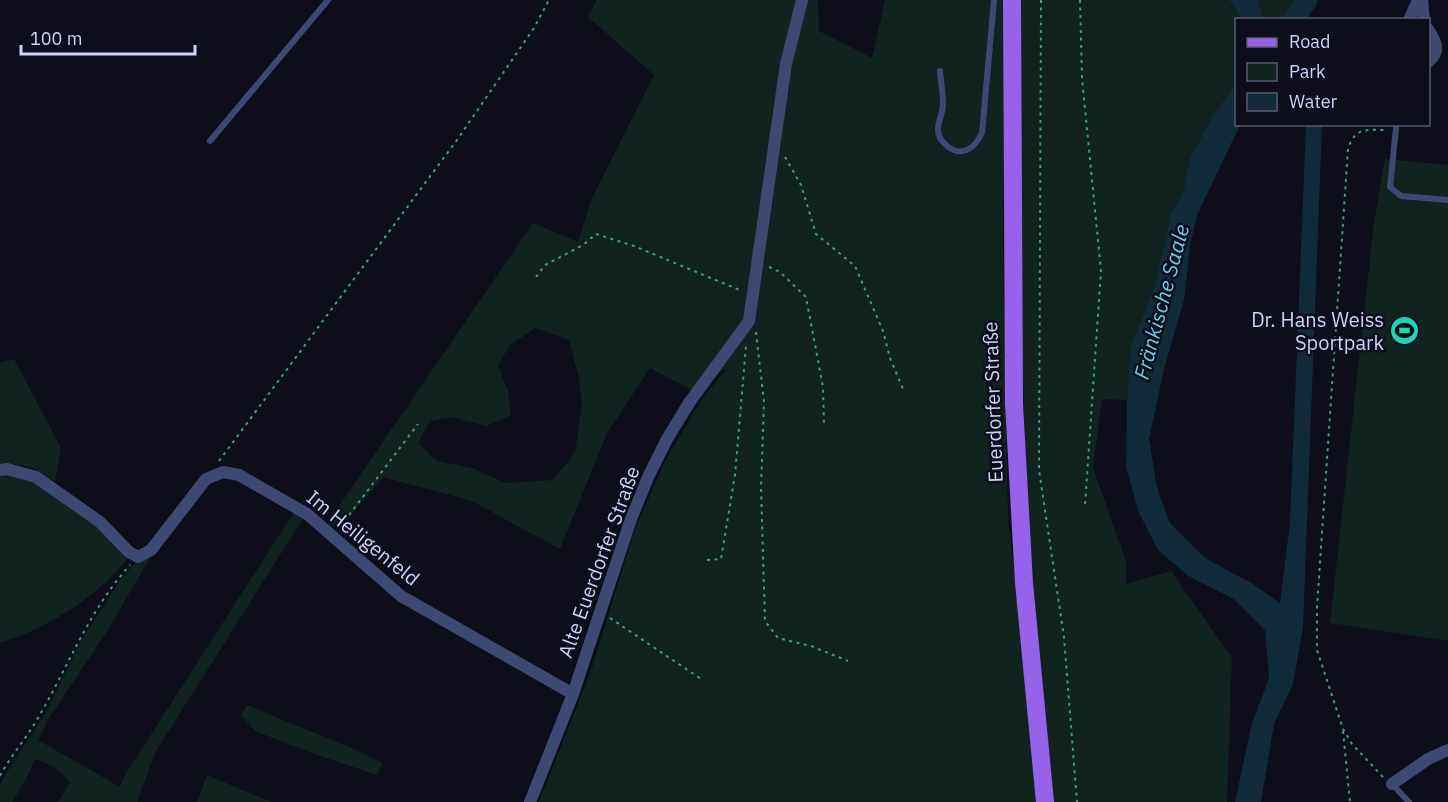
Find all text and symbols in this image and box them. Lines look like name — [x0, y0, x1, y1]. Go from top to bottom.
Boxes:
scale bar — [21, 18, 195, 56]
legend — [1235, 18, 1430, 126]
text: 100 m — [30, 27, 82, 50]
text: Road — [1289, 30, 1330, 53]
text: Park — [1289, 60, 1326, 83]
text: Water — [1289, 90, 1338, 113]
water label: Fränkische Saale — [1127, 221, 1195, 382]
place label: Dr. Hans Weiss Sportpark — [1251, 306, 1384, 356]
sports icon: Dr. Hans Weiss Sportpark — [1389, 315, 1421, 347]
street label: Euerdorfer Straße — [976, 321, 1009, 483]
street label: Alte Euerdorfer Straße — [551, 462, 646, 661]
street label: Im Heiligenfeld — [301, 484, 425, 592]

